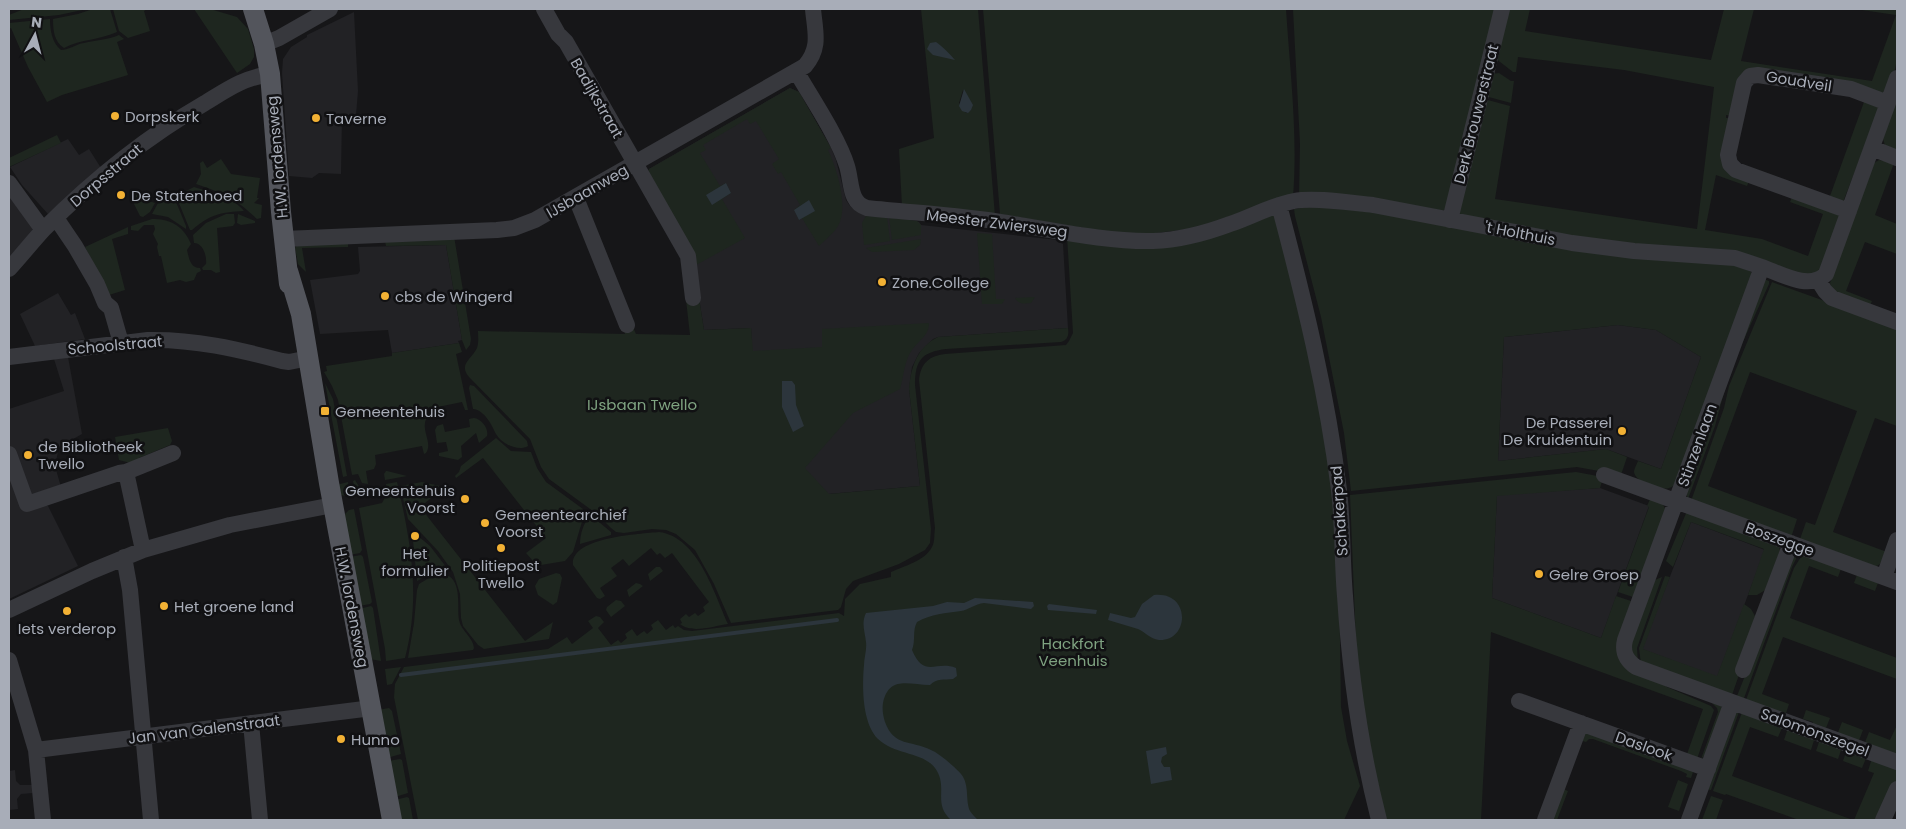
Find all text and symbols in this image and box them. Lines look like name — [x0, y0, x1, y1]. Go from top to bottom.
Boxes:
north arrow — [10, 10, 60, 60]
text: N — [30, 12, 43, 33]
street label: Derk Brouwerstraat — [1449, 42, 1503, 186]
street label: Badijkstraat — [566, 54, 628, 142]
street label: Goudveil — [1765, 65, 1833, 97]
street label: H.W. Iordensweg — [261, 95, 293, 219]
place label: Dorpskerk — [125, 106, 199, 127]
place label: Taverne — [326, 108, 386, 129]
marker: Dorpskerk — [109, 110, 121, 122]
marker: Taverne — [310, 112, 322, 124]
street label: Dorpsstraat — [65, 139, 147, 211]
street label: IJsbaanweg — [542, 159, 632, 223]
place label: De Statenhoed — [131, 185, 242, 206]
marker: De Statenhoed — [115, 189, 127, 201]
street label: Meester Zwiersweg — [925, 204, 1069, 242]
street label: 't Holthuis — [1483, 216, 1557, 250]
place label: Zone.College — [892, 272, 989, 293]
marker: Zone.College — [876, 276, 888, 288]
place label: cbs de Wingerd — [395, 286, 513, 307]
marker: cbs de Wingerd — [379, 290, 391, 302]
street label: Schoolstraat — [67, 330, 163, 360]
park label: IJsbaan Twello — [587, 394, 697, 415]
place label: Gemeentehuis — [335, 401, 445, 422]
street label: Stinzenlaan — [1672, 401, 1722, 489]
marker: Gemeentehuis — [319, 405, 331, 417]
place label: De Passerel De Kruidentuin — [1503, 412, 1612, 450]
marker: De Passerel De Kruidentuin — [1616, 425, 1628, 437]
place label: de Bibliotheek Twello — [38, 436, 143, 474]
marker: de Bibliotheek Twello — [22, 449, 34, 461]
street label: Schakerpad — [1325, 465, 1353, 557]
place label: Gemeentehuis Voorst — [345, 480, 455, 518]
marker: Gemeentehuis Voorst — [459, 493, 471, 505]
place label: Gemeentearchief Voorst — [495, 504, 627, 542]
marker: Gemeentearchief Voorst — [479, 517, 491, 529]
street label: Boszegge — [1742, 517, 1818, 561]
marker: Het formulier — [409, 530, 421, 542]
marker: Politiepost Twello — [495, 542, 507, 554]
place label: Het formulier — [381, 543, 449, 581]
street label: H.W. Iordensweg — [330, 545, 374, 669]
place label: Politiepost Twello — [462, 555, 540, 593]
place label: Gelre Groep — [1549, 564, 1639, 585]
marker: Gelre Groep — [1533, 568, 1545, 580]
place label: Het groene land — [174, 596, 294, 617]
marker: Het groene land — [158, 600, 170, 612]
marker: Iets verderop — [61, 605, 73, 617]
place label: Iets verderop — [18, 618, 116, 639]
park label: Hackfort Veenhuis — [1038, 633, 1108, 671]
street label: Salomonszegel — [1758, 703, 1872, 761]
street label: Jan van Galenstraat — [127, 709, 281, 749]
street label: Daslook — [1613, 726, 1676, 766]
place label: Hunno — [351, 729, 400, 750]
marker: Hunno — [335, 733, 347, 745]

